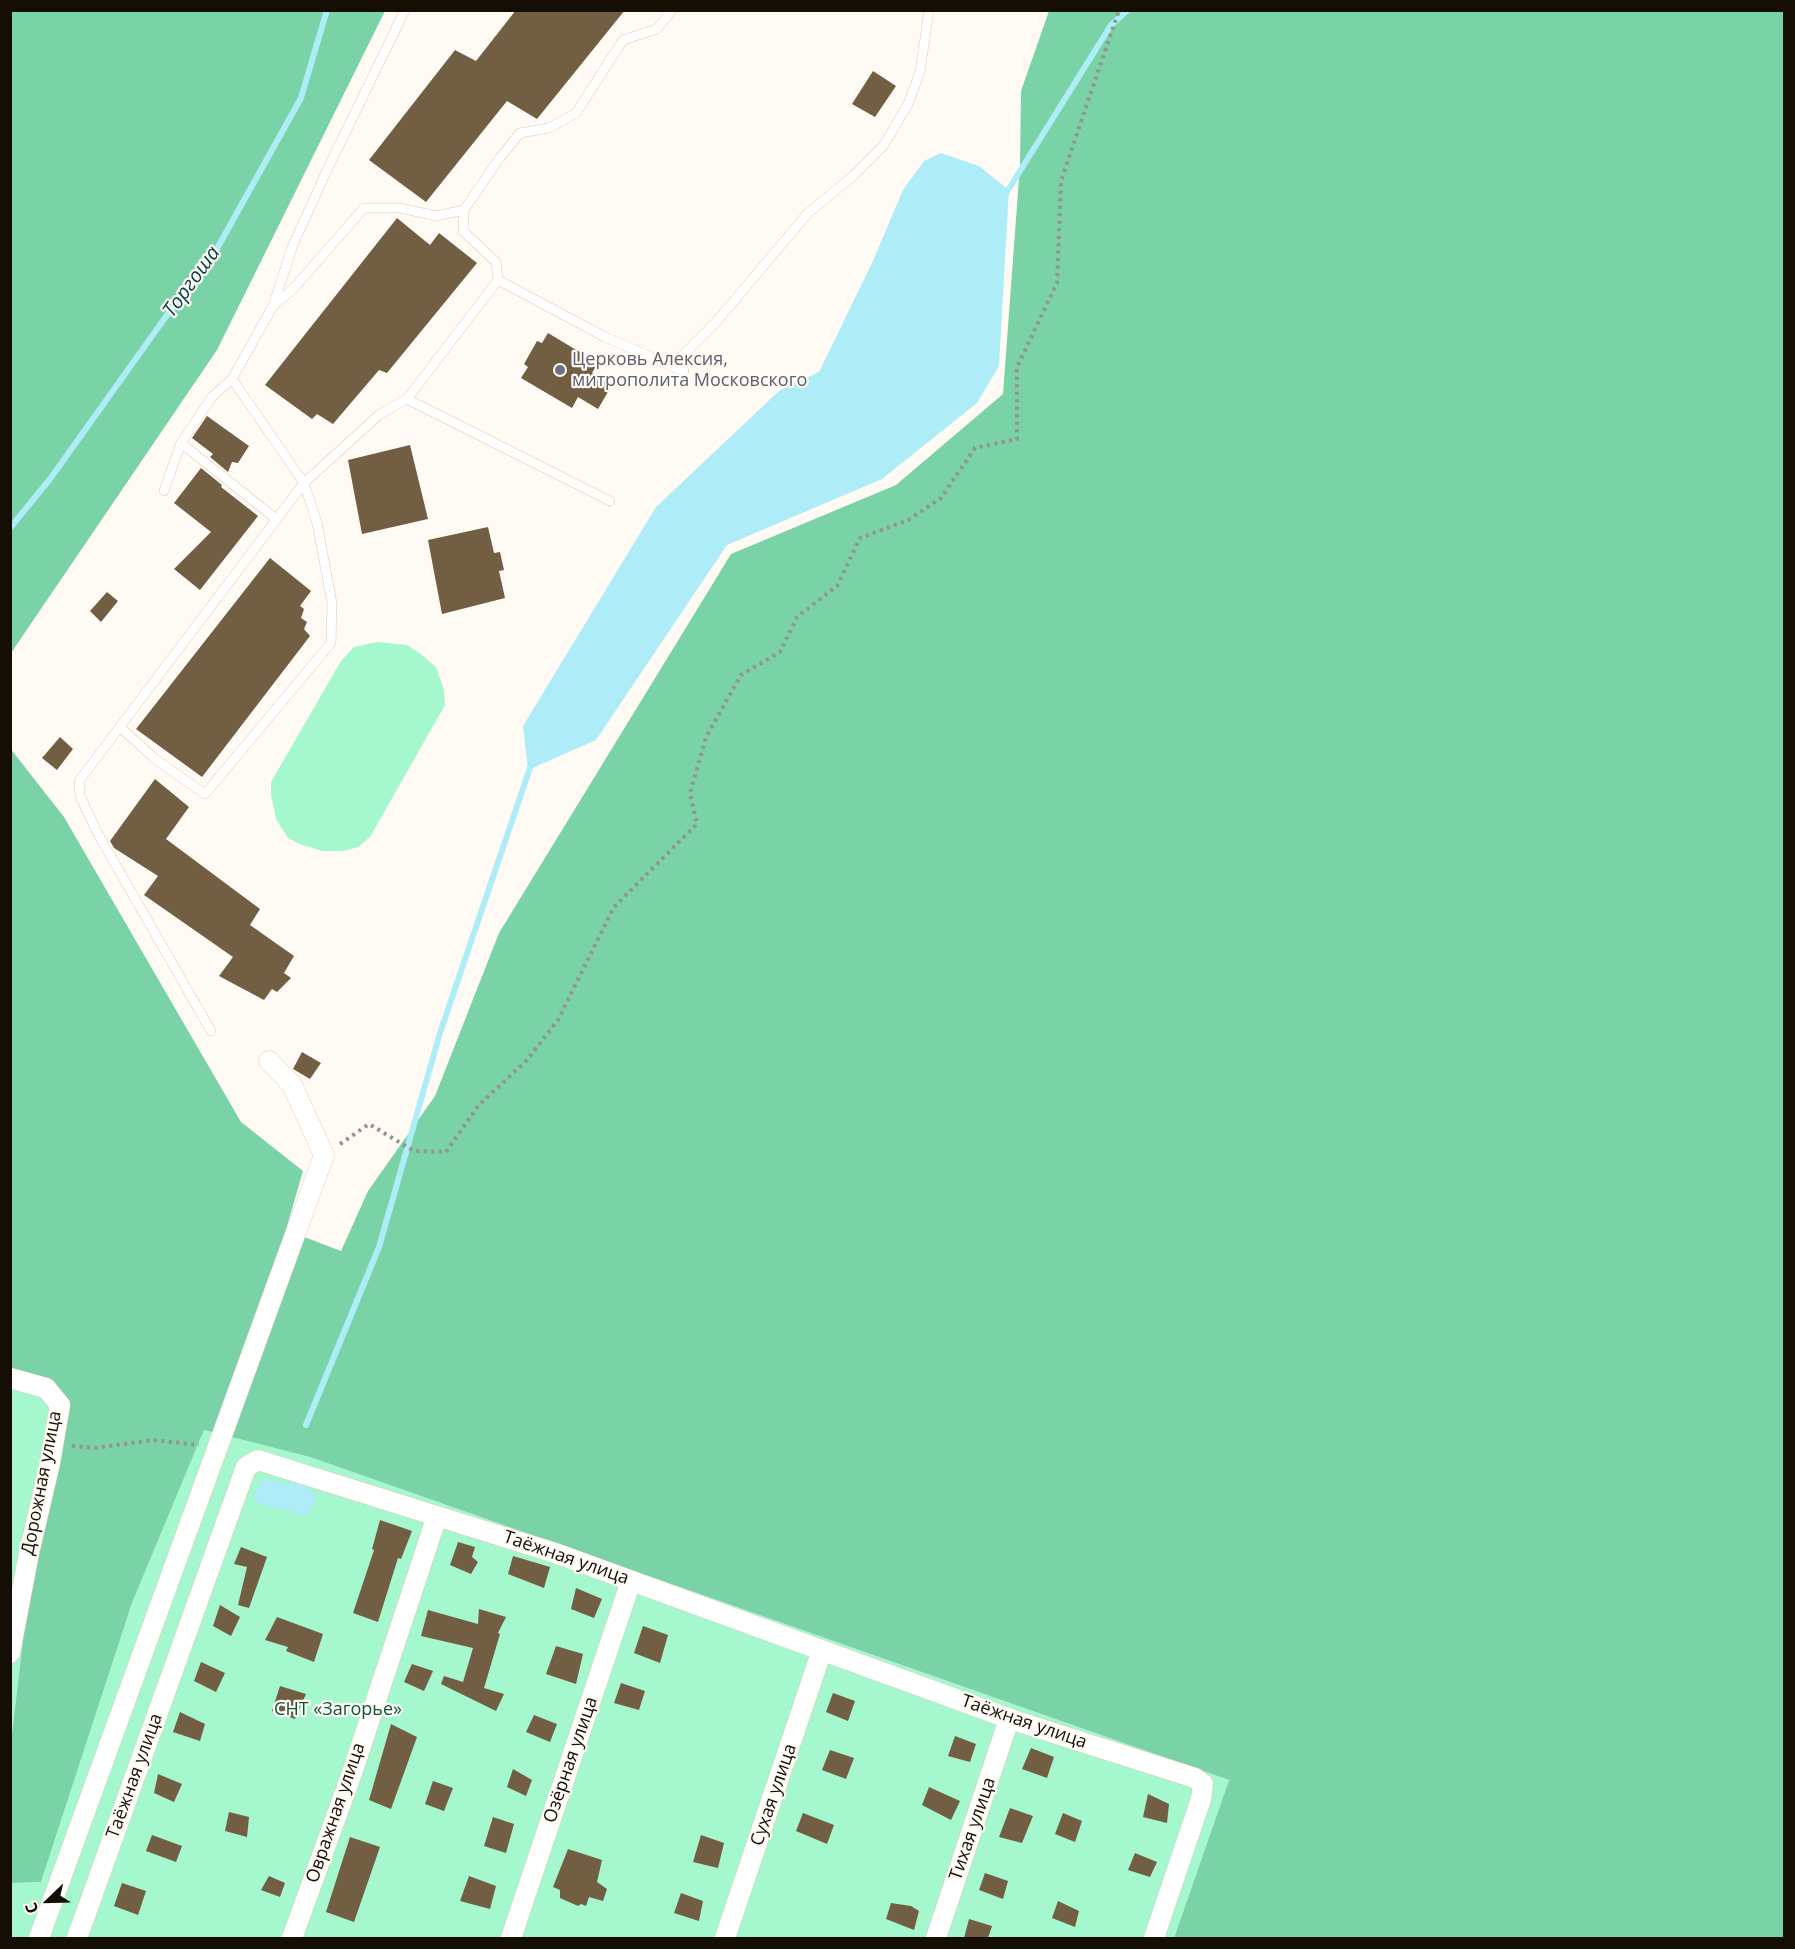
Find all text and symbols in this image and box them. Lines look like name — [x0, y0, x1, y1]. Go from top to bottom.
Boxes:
water label: Торгоша — [158, 242, 226, 322]
place label: Церковь Алексия, митрополита Московского — [572, 349, 807, 392]
marker: Церковь Алексия, митрополита Московского — [553, 363, 567, 377]
street label: Дорожная улица — [17, 1409, 67, 1557]
street label: Таёжная улица — [500, 1526, 632, 1590]
street label: Таёжная улица — [958, 1690, 1090, 1754]
street label: Озёрная улица — [539, 1694, 603, 1826]
park label: СНТ «Загорье» — [274, 1699, 402, 1721]
street label: Таёжная улица — [102, 1711, 168, 1841]
street label: Овражная улица — [302, 1740, 370, 1886]
street label: Сухая улица — [746, 1741, 802, 1849]
street label: Тихая улица — [945, 1775, 1001, 1883]
north arrow — [18, 1871, 78, 1931]
text: С — [19, 1899, 44, 1917]

